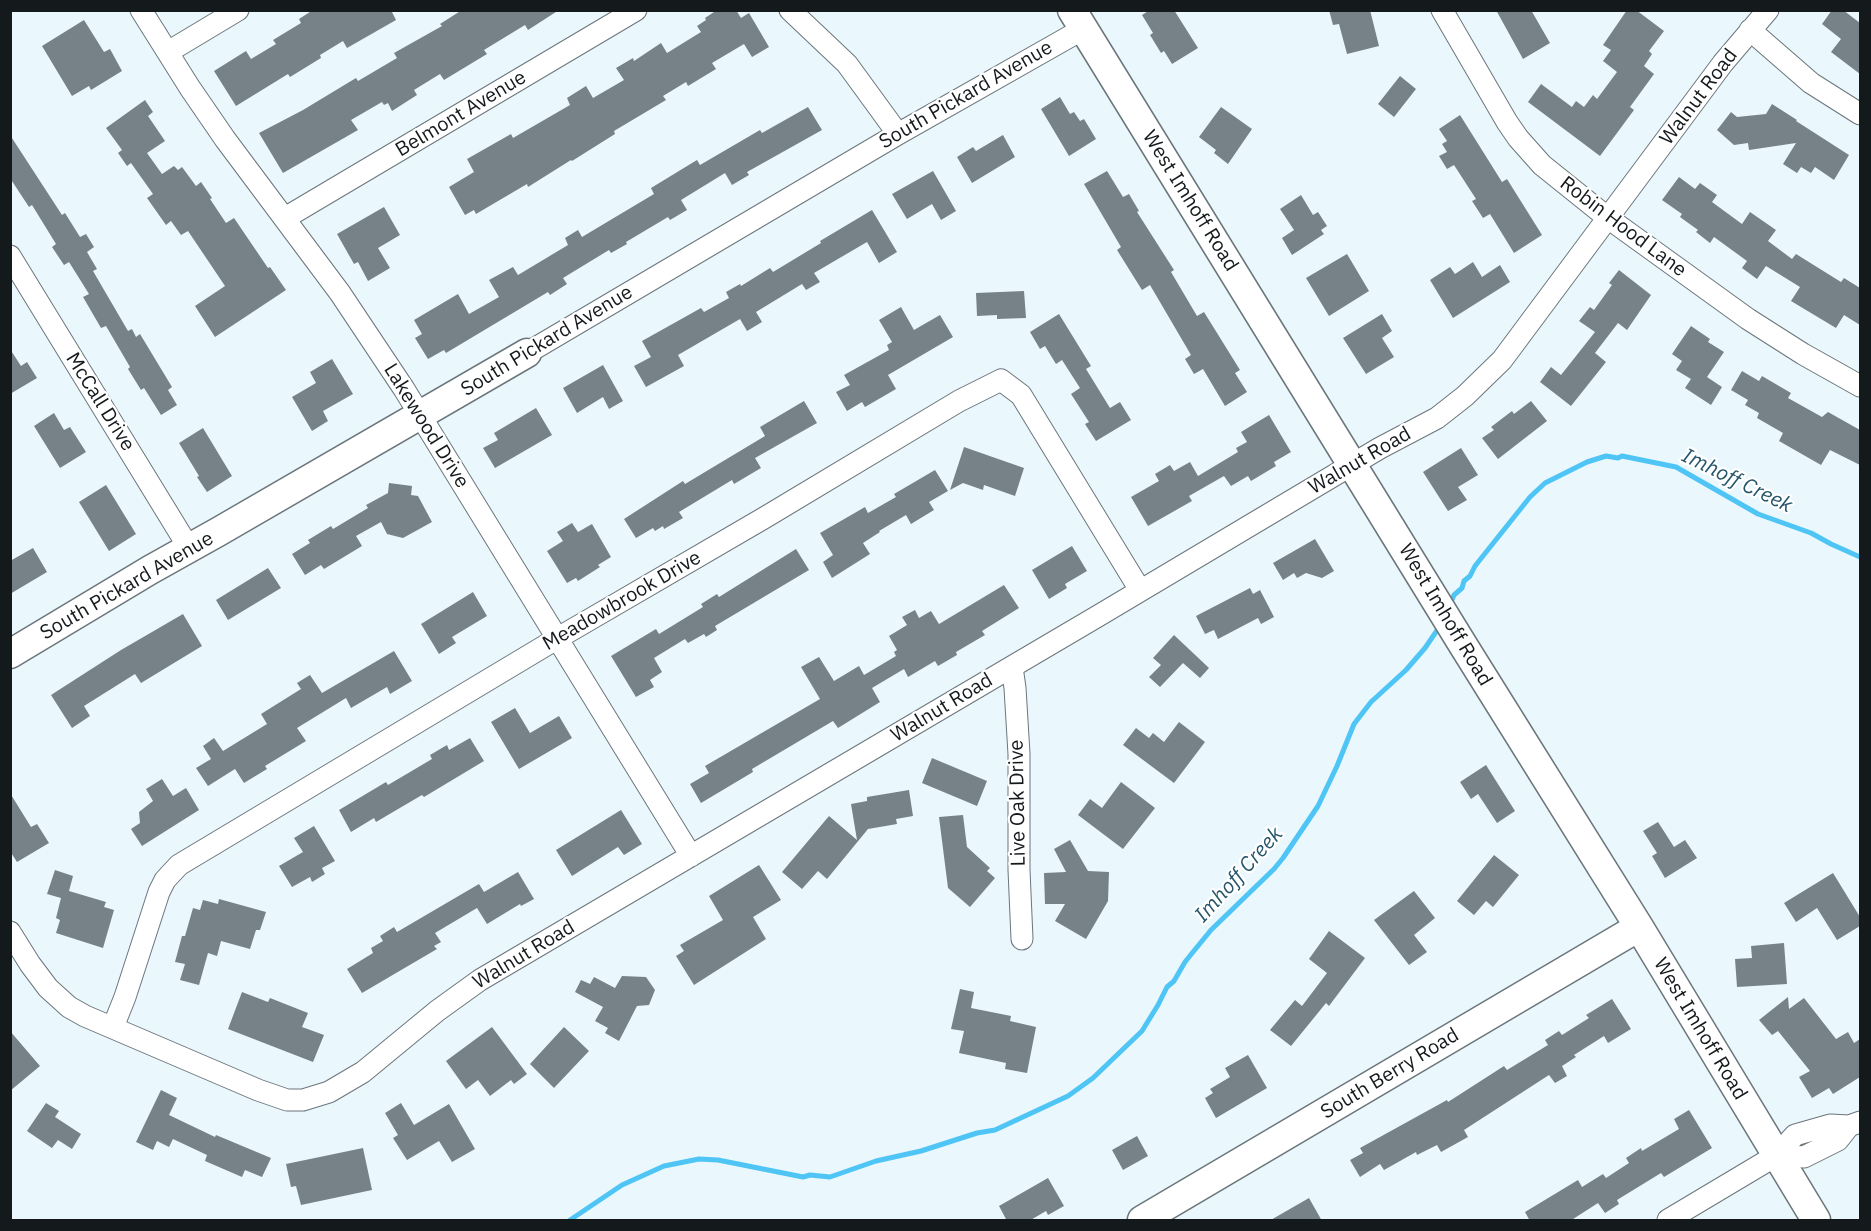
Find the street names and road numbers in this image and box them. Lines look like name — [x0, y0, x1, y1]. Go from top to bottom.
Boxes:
street label: South Pickard Avenue — [875, 36, 1057, 154]
street label: Walnut Road — [1655, 44, 1743, 150]
street label: Belmont Avenue — [391, 66, 531, 162]
street label: West Imhoff Road — [1137, 126, 1243, 276]
street label: Robin Hood Lane — [1555, 172, 1691, 282]
street label: South Pickard Avenue — [457, 280, 637, 402]
street label: McCall Drive — [60, 348, 140, 456]
street label: Lakewood Drive — [378, 359, 474, 493]
street label: Walnut Road — [1305, 422, 1415, 500]
street label: South Pickard Avenue — [36, 527, 218, 645]
street label: West Imhoff Road — [1393, 540, 1497, 690]
street label: Meadowbrook Drive — [539, 546, 705, 656]
street label: Walnut Road — [887, 668, 997, 748]
street label: Live Oak Drive — [1005, 739, 1031, 867]
street label: Walnut Road — [469, 915, 579, 995]
street label: West Imhoff Road — [1648, 954, 1752, 1104]
street label: South Berry Road — [1317, 1023, 1463, 1125]

